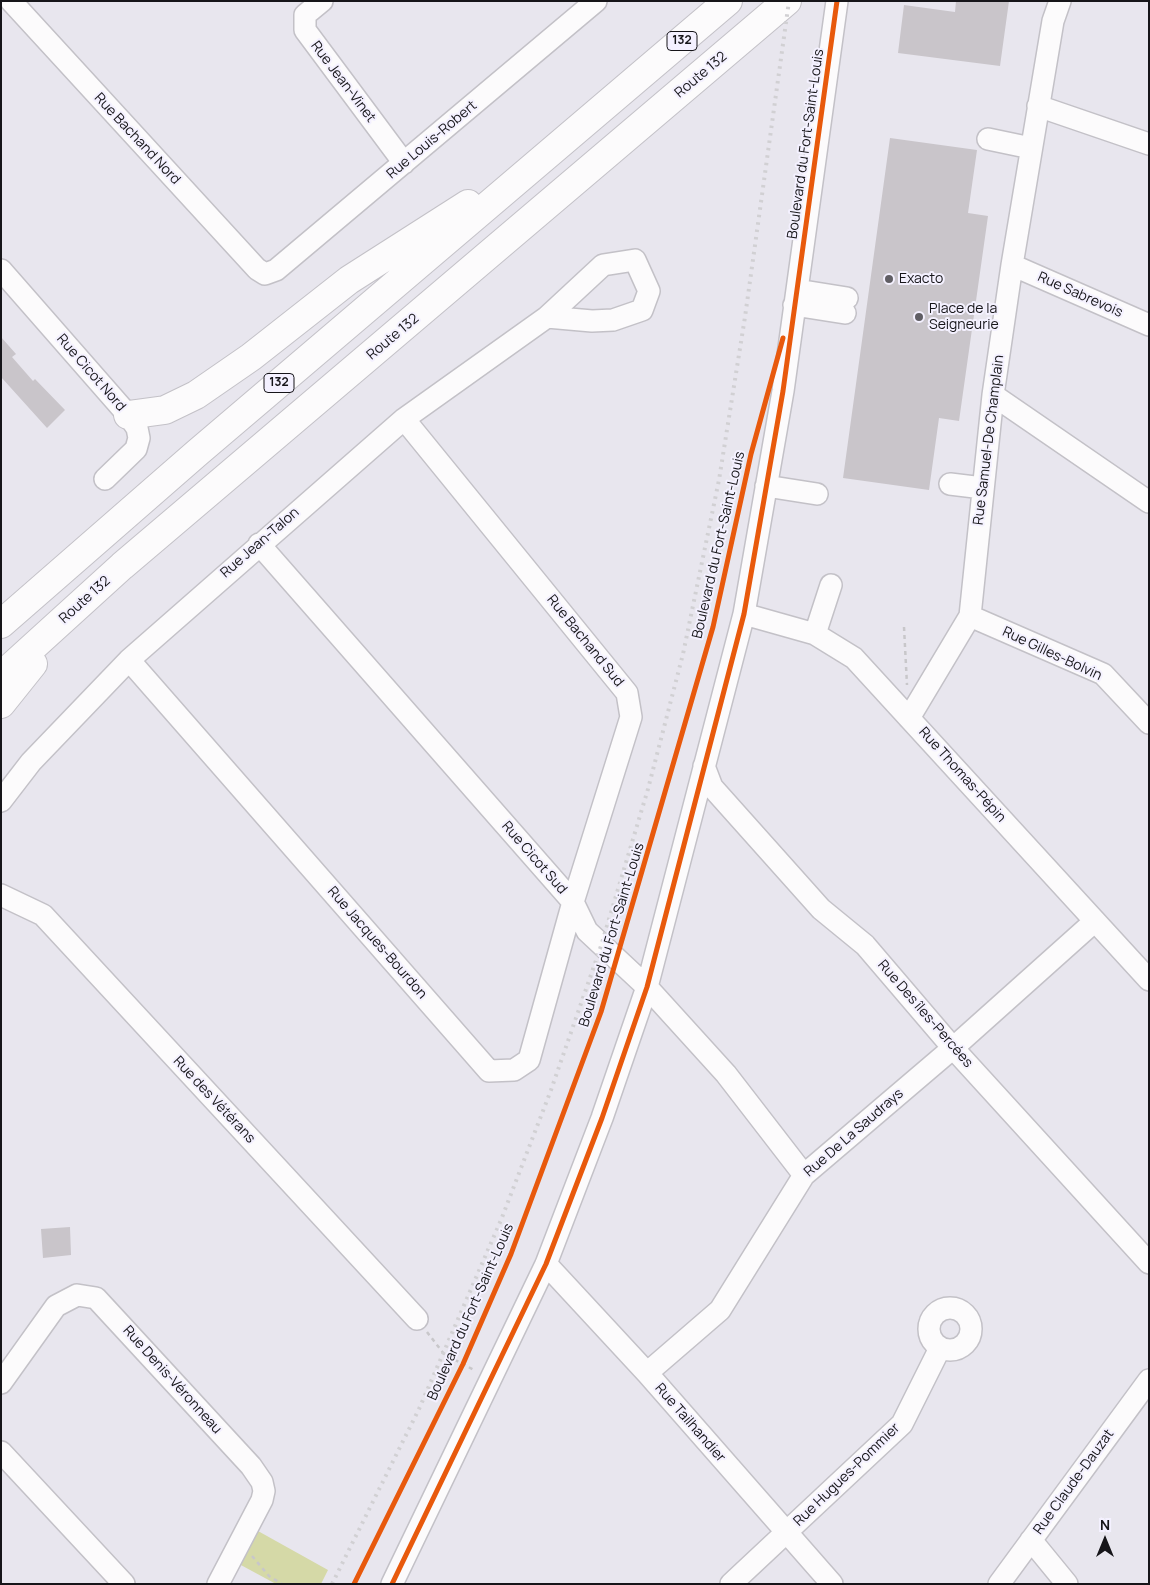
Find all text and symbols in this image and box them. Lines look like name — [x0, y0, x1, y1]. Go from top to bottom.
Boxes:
road number: 132 — [667, 31, 697, 50]
street label: Rue Jean-Vinet — [307, 38, 379, 126]
street label: Route 132 — [672, 48, 730, 102]
street label: Boulevard du Fort-Saint-Louis — [784, 48, 828, 240]
street label: Rue Bachand Nord — [90, 90, 184, 188]
street label: Rue Louis-Robert — [383, 97, 481, 183]
street label: Rue Sabrevois — [1035, 269, 1125, 321]
place label: Exacto — [899, 271, 943, 287]
marker: Exacto — [883, 273, 895, 285]
place label: Place de la Seigneurie — [929, 301, 999, 334]
street label: Route 132 — [364, 310, 422, 364]
marker: Place de la Seigneurie — [913, 311, 925, 323]
street label: Rue Cicot Nord — [53, 331, 129, 415]
street label: Rue Samuel-De Champlain — [970, 354, 1008, 526]
road number: 132 — [264, 373, 294, 392]
street label: Boulevard du Fort-Saint-Louis — [689, 450, 749, 640]
street label: Rue Jean-Talon — [217, 504, 303, 582]
street label: Route 132 — [56, 573, 114, 627]
street label: Rue Bachand Sud — [543, 592, 627, 690]
street label: Rue Gilles-Bolvin — [999, 624, 1105, 684]
street label: Rue Thomas-Pépin — [915, 724, 1009, 826]
street label: Rue Cicot Sud — [498, 818, 570, 898]
street label: Boulevard du Fort-Saint-Louis — [576, 841, 648, 1029]
street label: Rue Jacques-Bourdon — [324, 883, 430, 1003]
street label: Rue Des îles-Percées — [874, 957, 976, 1071]
street label: Rue des Vétérans — [169, 1053, 259, 1147]
street label: Rue De La Saudrays — [801, 1085, 907, 1181]
street label: Boulevard du Fort-Saint-Louis — [424, 1221, 518, 1403]
street label: Rue Denis-Véronneau — [119, 1323, 225, 1437]
street label: Rue Tailhandier — [651, 1380, 729, 1466]
street label: Rue Hugues-Pommier — [790, 1420, 904, 1530]
street label: Rue Claude-Dauzat — [1030, 1426, 1118, 1538]
north arrow — [1080, 1515, 1130, 1565]
text: N — [1100, 1515, 1110, 1534]

